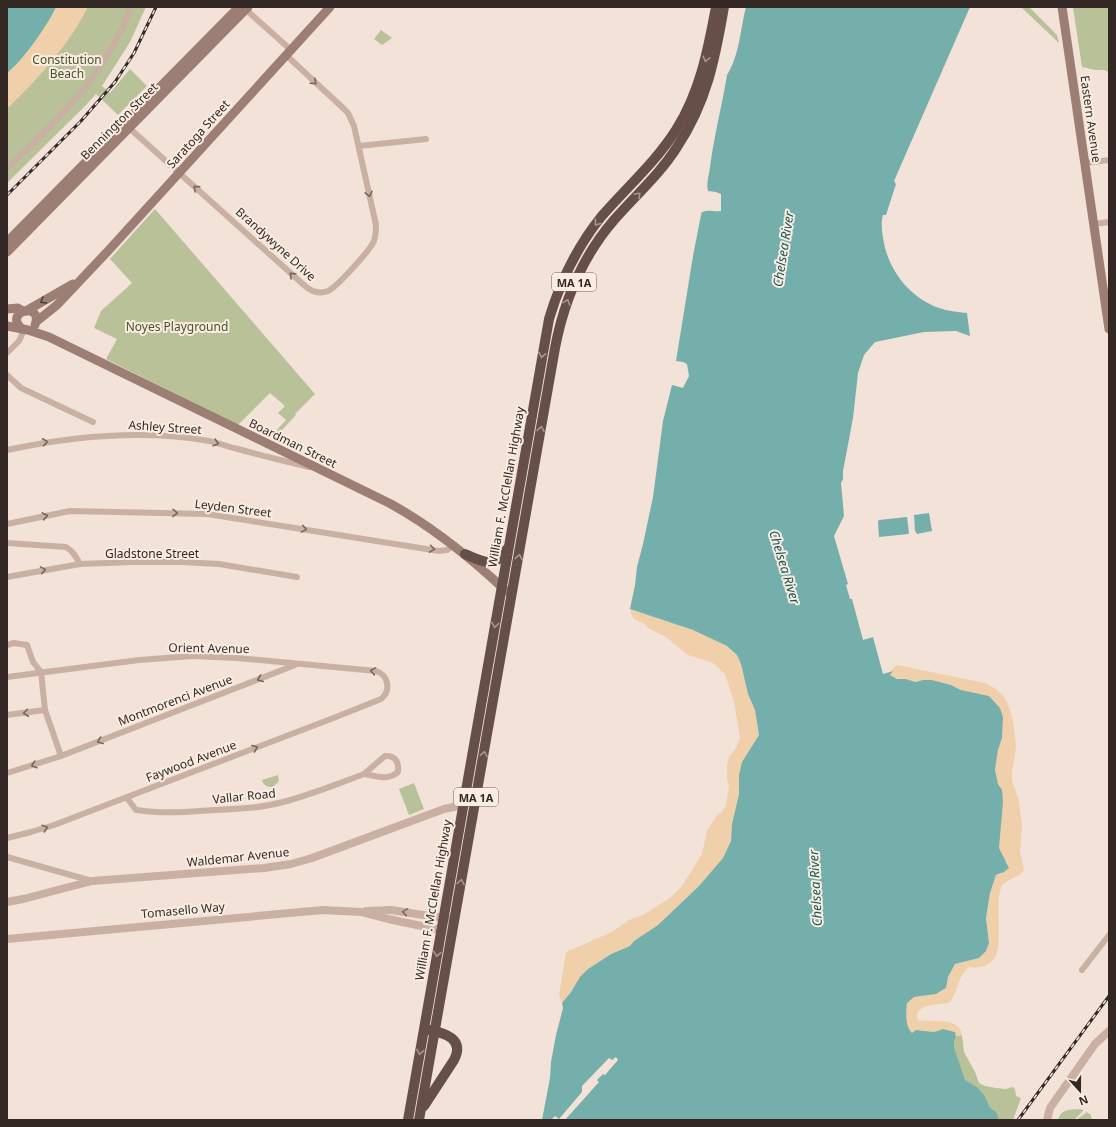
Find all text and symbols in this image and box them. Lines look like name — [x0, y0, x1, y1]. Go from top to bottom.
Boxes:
park label: Constitution Beach — [32, 51, 102, 82]
one-way arrow — [702, 55, 711, 62]
street label: Eastern Avenue — [1076, 74, 1106, 164]
one-way arrow — [310, 77, 317, 84]
street label: Bennington Street — [77, 78, 162, 163]
street label: Saratoga Street — [163, 95, 234, 172]
one-way arrow — [193, 185, 201, 192]
one-way arrow — [364, 191, 373, 197]
one-way arrow — [633, 192, 641, 200]
street label: Brandywyne Drive — [232, 203, 320, 285]
water label: Chelsea River — [768, 209, 798, 288]
one-way arrow — [595, 219, 602, 226]
one-way arrow — [290, 273, 297, 280]
road number: MA 1A — [552, 273, 596, 291]
one-way arrow — [40, 296, 47, 303]
one-way arrow — [562, 299, 570, 306]
park label: Noyes Playground — [126, 318, 228, 335]
one-way arrow — [538, 352, 547, 358]
street label: William F. McClellan Highway — [483, 404, 529, 569]
street label: Boardman Street — [246, 414, 340, 472]
street label: Ashley Street — [128, 416, 203, 438]
one-way arrow — [536, 426, 545, 432]
one-way arrow — [42, 438, 48, 447]
one-way arrow — [213, 439, 220, 447]
street label: Leyden Street — [194, 495, 273, 521]
one-way arrow — [172, 509, 178, 517]
one-way arrow — [42, 512, 48, 521]
one-way arrow — [300, 524, 307, 533]
water label: Chelsea River — [765, 528, 805, 607]
one-way arrow — [429, 544, 435, 553]
street label: Gladstone Street — [105, 545, 200, 562]
one-way arrow — [514, 554, 522, 560]
one-way arrow — [40, 567, 47, 575]
one-way arrow — [492, 622, 500, 629]
street label: Orient Avenue — [168, 639, 250, 657]
one-way arrow — [370, 667, 376, 676]
street label: Montmorenci Avenue — [115, 670, 235, 730]
one-way arrow — [257, 674, 264, 682]
one-way arrow — [23, 708, 29, 717]
one-way arrow — [96, 736, 103, 744]
street label: Faywood Avenue — [143, 736, 239, 786]
one-way arrow — [251, 745, 258, 753]
one-way arrow — [479, 751, 487, 757]
one-way arrow — [31, 760, 38, 769]
street label: Vallar Road — [212, 784, 276, 808]
road number: MA 1A — [454, 788, 498, 806]
street label: William F. McClellan Highway — [410, 817, 456, 982]
one-way arrow — [41, 824, 48, 832]
street label: Waldemar Avenue — [186, 843, 290, 871]
water label: Chelsea River — [804, 849, 826, 927]
one-way arrow — [456, 879, 465, 885]
street label: Tomasello Way — [140, 898, 226, 922]
one-way arrow — [402, 908, 408, 917]
one-way arrow — [433, 950, 442, 957]
one-way arrow — [416, 1049, 425, 1055]
north arrow — [1060, 1071, 1100, 1111]
text: N — [1077, 1092, 1091, 1109]

